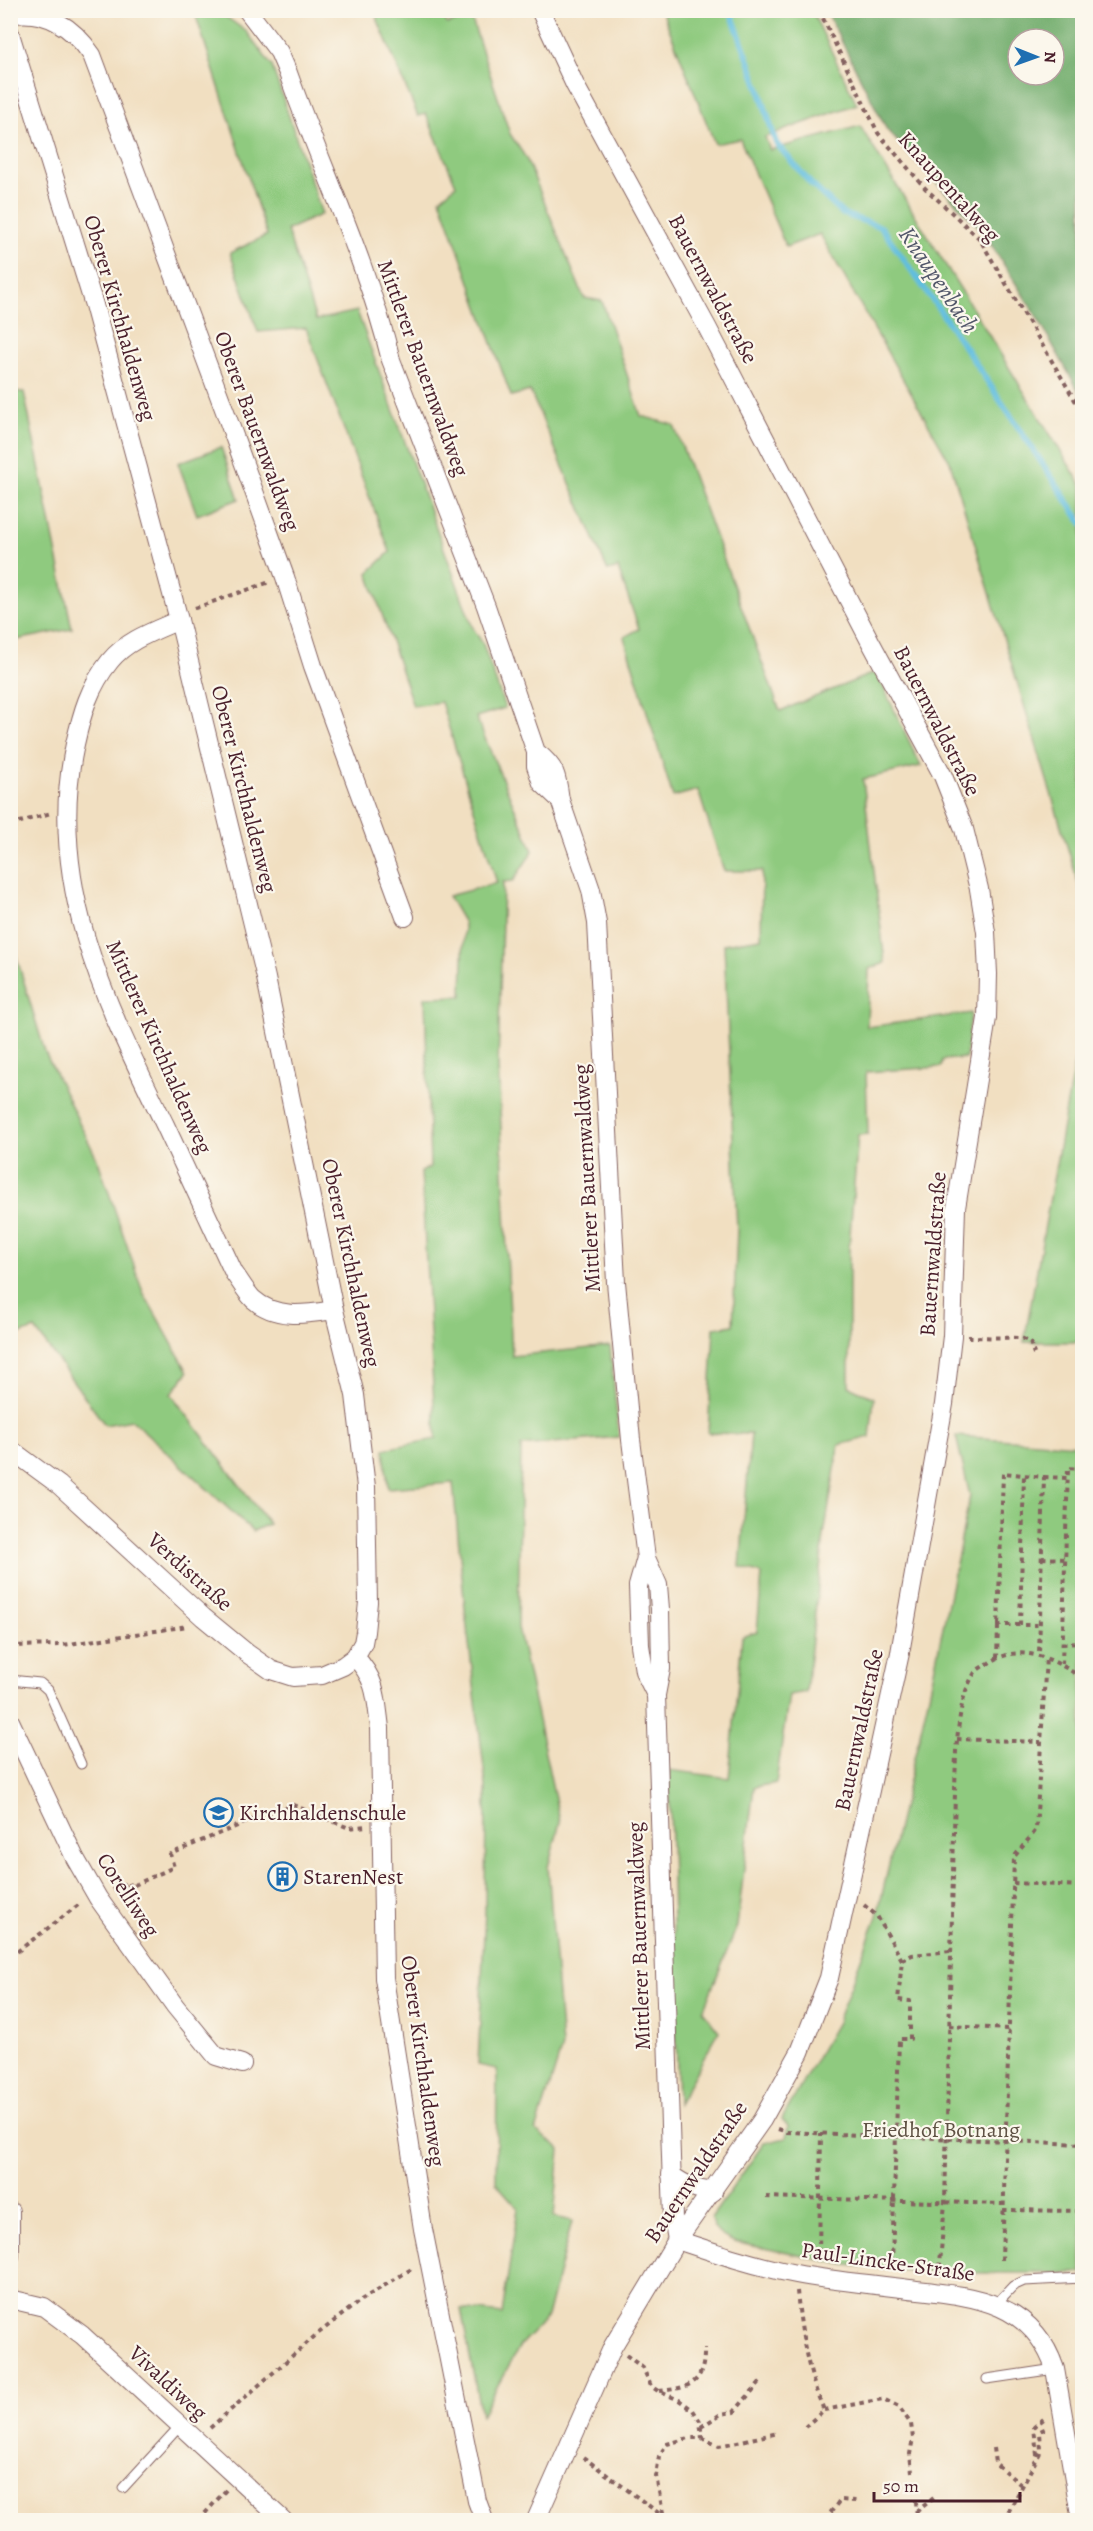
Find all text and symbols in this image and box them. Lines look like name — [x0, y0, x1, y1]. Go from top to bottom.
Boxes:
north arrow — [1006, 27, 1066, 87]
text: N — [1039, 51, 1061, 64]
street label: Knaupentalweg — [891, 125, 1007, 249]
street label: Bauernwaldstraße — [661, 209, 765, 369]
street label: Oberer Kirchhaldenweg — [76, 212, 164, 424]
water label: Knaupenbach — [891, 220, 987, 340]
street label: Mittlerer Bauernwaldweg — [370, 255, 476, 481]
street label: Oberer Bauernwaldweg — [207, 327, 307, 535]
street label: Bauernwaldstraße — [886, 641, 988, 801]
street label: Oberer Kirchhaldenweg — [204, 682, 284, 896]
street label: Mittlerer Kirchhaldenweg — [98, 935, 220, 1159]
street label: Mittlerer Bauernwaldweg — [566, 1063, 608, 1293]
street label: Oberer Kirchhaldenweg — [314, 1156, 388, 1370]
street label: Bauernwaldstraße — [912, 1171, 954, 1337]
street label: Verdistraße — [140, 1525, 239, 1618]
street label: Bauernwaldstraße — [827, 1646, 891, 1814]
school or university icon: Kirchhaldenschule — [202, 1797, 234, 1829]
place label: Kirchhaldenschule — [239, 1798, 406, 1828]
street label: Mittlerer Bauernwaldweg — [620, 1821, 658, 2051]
street label: Corelliweg — [90, 1847, 166, 1943]
building icon: StarenNest — [266, 1861, 298, 1893]
place label: StarenNest — [303, 1862, 403, 1892]
street label: Oberer Kirchhaldenweg — [393, 1953, 453, 2169]
street label: Bauernwaldstraße — [637, 2095, 755, 2249]
park label: Friedhof Botnang — [862, 2115, 1020, 2145]
street label: Paul-Lincke-Straße — [799, 2235, 977, 2289]
street label: Vivaldiweg — [121, 2338, 214, 2427]
scale bar — [874, 2465, 1020, 2503]
text: 50 m — [883, 2474, 919, 2498]

